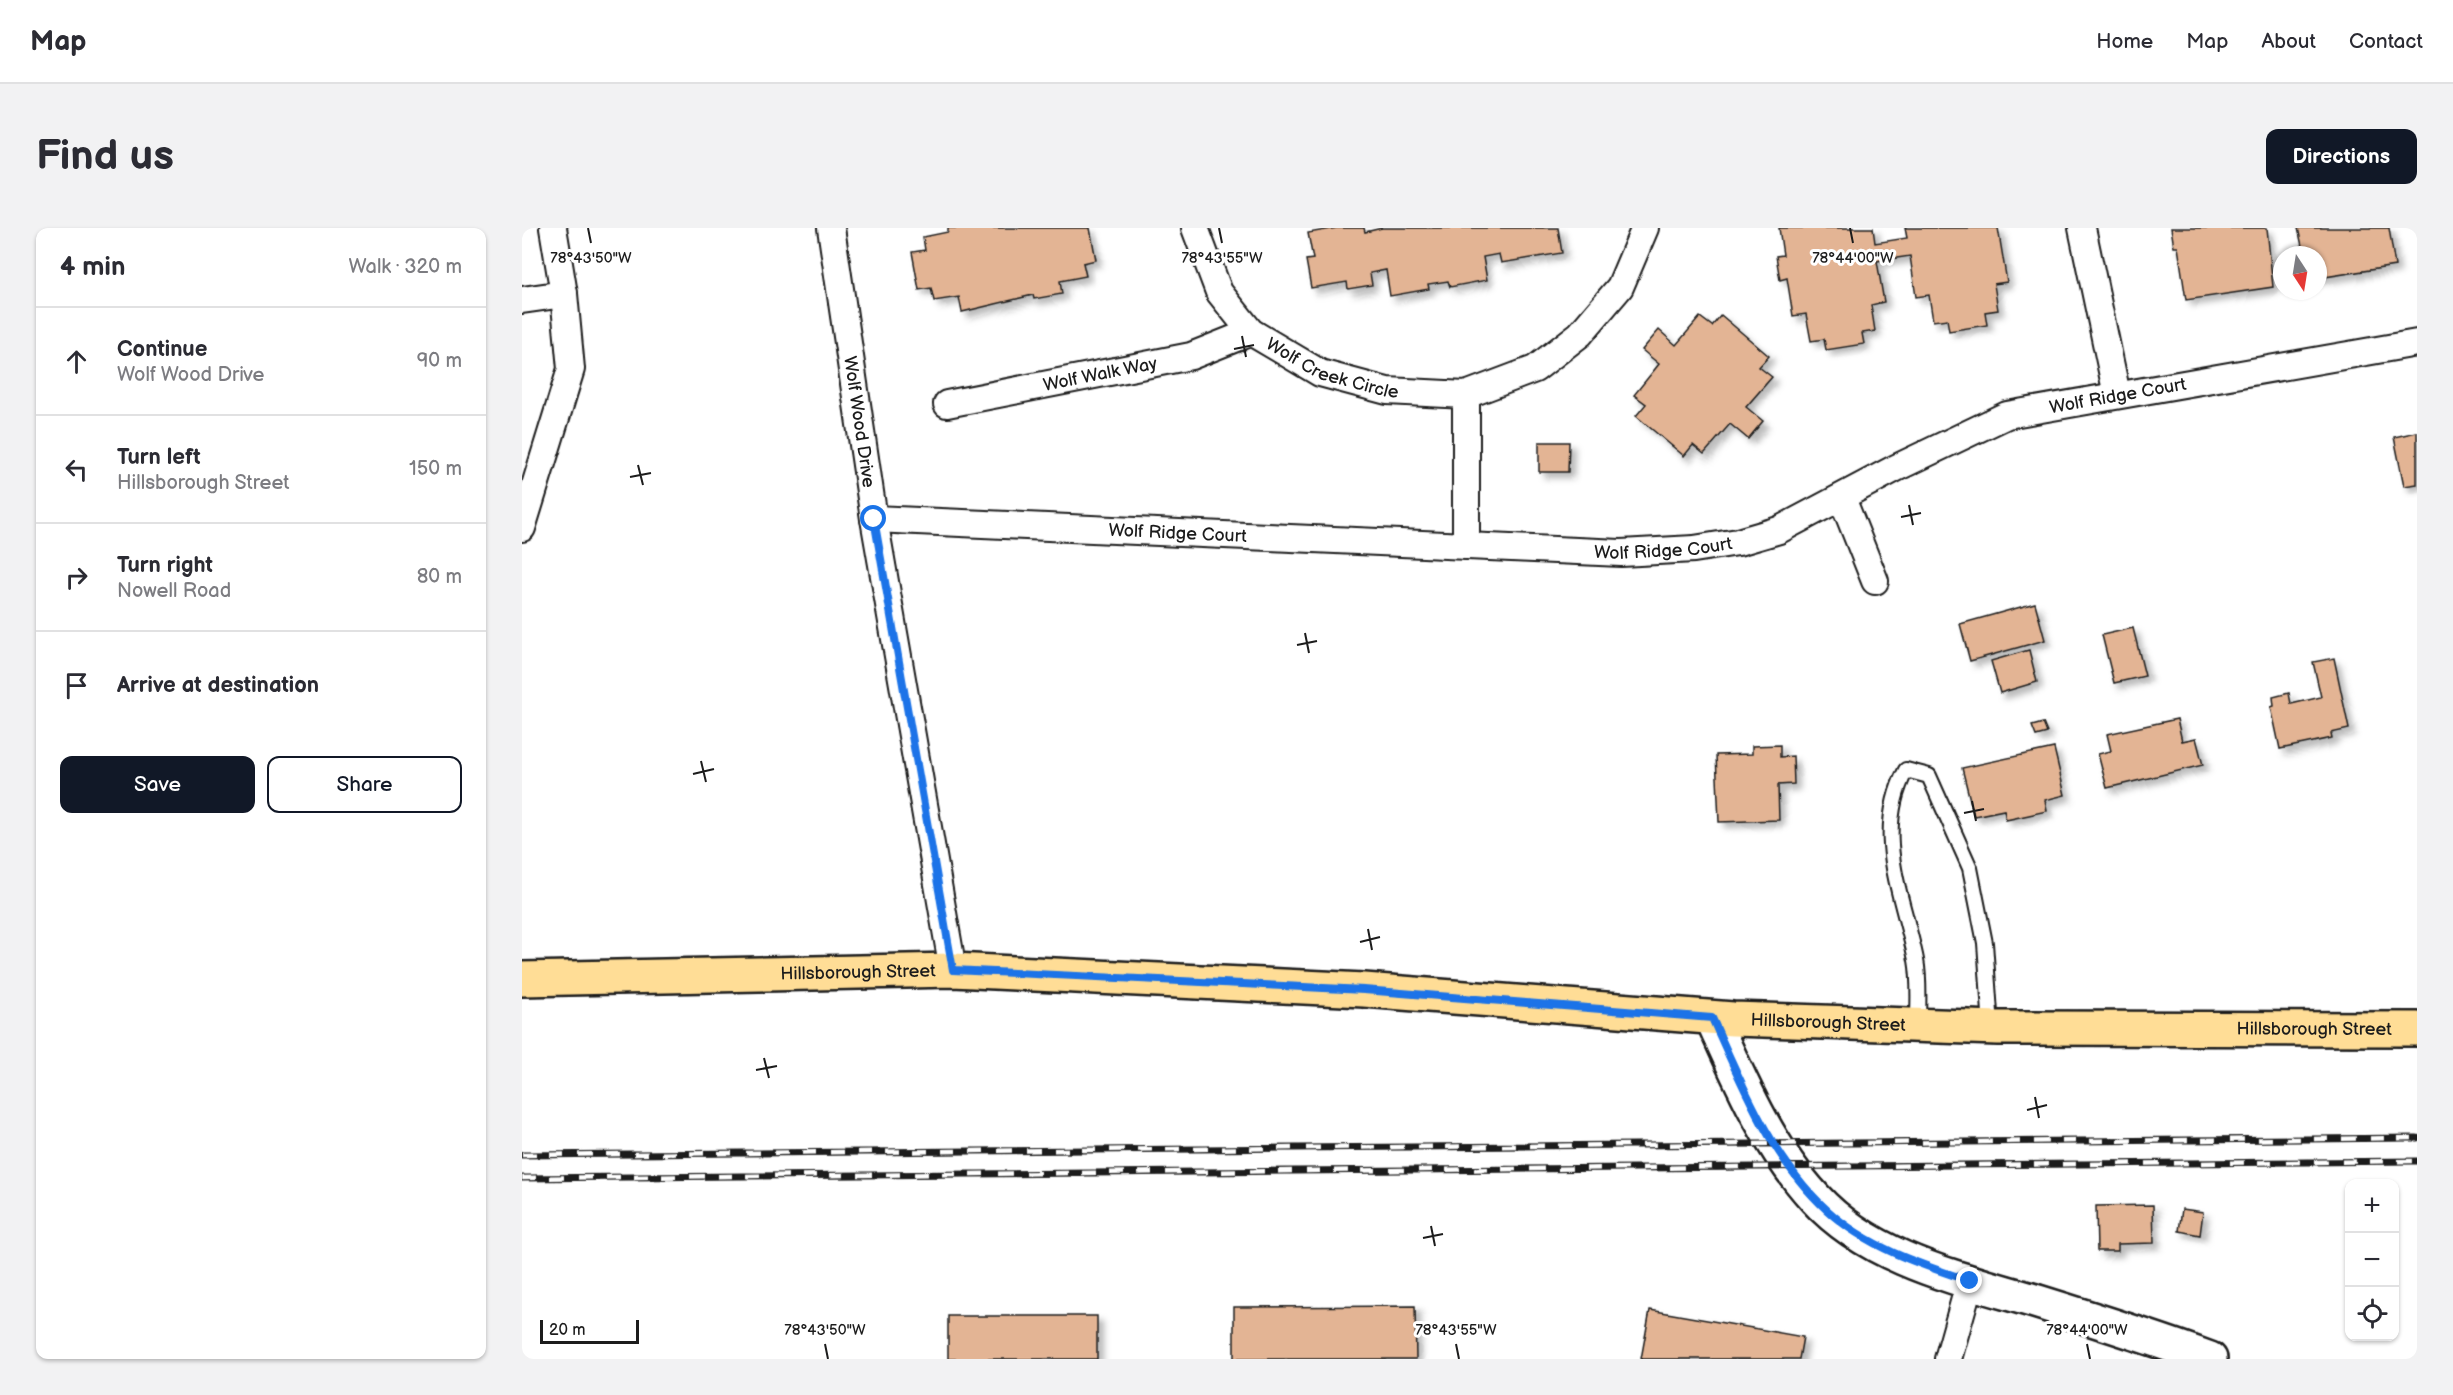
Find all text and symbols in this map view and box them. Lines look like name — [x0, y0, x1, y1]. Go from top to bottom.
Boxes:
text: Map — [30, 25, 86, 58]
text: Home — [2096, 29, 2153, 54]
text: Map — [2186, 29, 2228, 54]
text: About — [2261, 29, 2316, 54]
text: Contact — [2349, 29, 2423, 54]
button: Directions — [2266, 129, 2417, 184]
text: Find us — [36, 131, 174, 182]
north arrow — [2273, 246, 2327, 300]
text: 78°43'50"W — [550, 249, 632, 268]
text: 78°43'55"W — [1181, 249, 1263, 268]
text: 78°44'00"W — [1812, 249, 1894, 268]
text: 4 min — [60, 252, 125, 283]
text: Walk · 320 m — [348, 255, 462, 279]
street label: Wolf Creek Circle — [1263, 333, 1399, 402]
text: Continue — [117, 336, 207, 363]
icon: ahead — [60, 345, 93, 378]
text: 90 m — [417, 349, 462, 373]
street label: Wolf Walk Way — [1041, 352, 1160, 395]
street label: Wolf Wood Drive — [840, 355, 880, 489]
text: Wolf Wood Drive — [117, 363, 264, 387]
street label: Wolf Ridge Court — [2048, 373, 2188, 418]
text: Turn left — [117, 444, 201, 471]
icon: left — [60, 453, 93, 486]
text: 150 m — [409, 457, 462, 481]
text: Hillsborough Street — [117, 471, 289, 495]
route start — [860, 505, 886, 531]
street label: Wolf Ridge Court — [1108, 519, 1248, 546]
street label: Wolf Ridge Court — [1593, 533, 1734, 564]
text: Turn right — [117, 552, 213, 579]
icon: right — [60, 561, 93, 594]
text: 80 m — [417, 565, 462, 589]
text: Nowell Road — [117, 579, 231, 603]
icon: arrive — [60, 669, 93, 702]
text: Arrive at destination — [117, 672, 319, 699]
button: Save — [60, 756, 255, 813]
button: Share — [267, 756, 462, 813]
street label: Hillsborough Street — [780, 960, 936, 984]
street label: Hillsborough Street — [1750, 1009, 1907, 1035]
street label: Hillsborough Street — [2236, 1018, 2392, 1039]
map controls — [2345, 1179, 2399, 1341]
button: + — [2345, 1179, 2399, 1233]
button: − — [2345, 1233, 2399, 1287]
route end — [1956, 1267, 1982, 1293]
button: locate — [2345, 1287, 2399, 1341]
scale bar — [540, 1317, 639, 1344]
text: 20 m — [549, 1321, 585, 1340]
text: 78°43'50"W — [784, 1321, 866, 1340]
text: 78°43'55"W — [1415, 1321, 1497, 1340]
text: 78°44'00"W — [2046, 1321, 2128, 1340]

